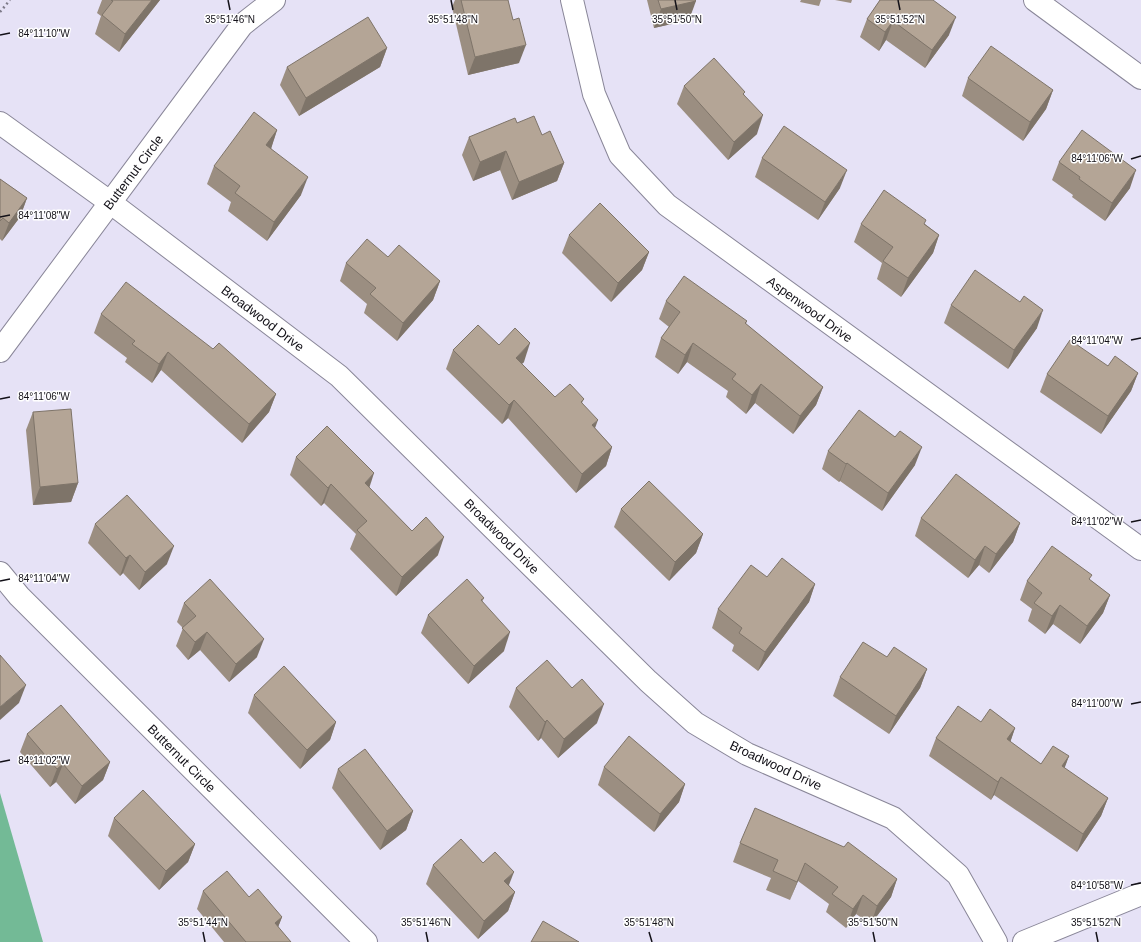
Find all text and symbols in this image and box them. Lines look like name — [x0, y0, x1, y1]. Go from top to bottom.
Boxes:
text: 35°51'46"N — [205, 14, 255, 25]
text: 35°51'48"N — [428, 14, 478, 25]
text: 35°51'50"N — [652, 14, 702, 25]
text: 35°51'52"N — [875, 14, 925, 25]
text: 84°11'10"W — [18, 28, 70, 39]
street label: Butternut Circle — [100, 132, 166, 213]
text: 84°11'06"W — [1071, 153, 1123, 164]
text: 84°11'08"W — [18, 210, 70, 221]
street label: Aspenwood Drive — [764, 273, 855, 345]
street label: Broadwood Drive — [218, 282, 307, 354]
text: 84°11'04"W — [1071, 335, 1123, 346]
text: 84°11'06"W — [18, 391, 70, 402]
street label: Broadwood Drive — [461, 496, 542, 577]
text: 84°11'02"W — [1071, 516, 1123, 527]
text: 84°11'04"W — [18, 573, 70, 584]
text: 84°11'00"W — [1071, 698, 1123, 709]
street label: Butternut Circle — [145, 721, 219, 795]
street label: Broadwood Drive — [727, 738, 824, 793]
text: 84°11'02"W — [18, 755, 70, 766]
text: 84°10'58"W — [1071, 880, 1124, 891]
text: 35°51'44"N — [178, 917, 228, 928]
text: 35°51'46"N — [401, 917, 451, 928]
text: 35°51'48"N — [624, 917, 674, 928]
text: 35°51'50"N — [848, 917, 898, 928]
text: 35°51'52"N — [1071, 917, 1121, 928]

